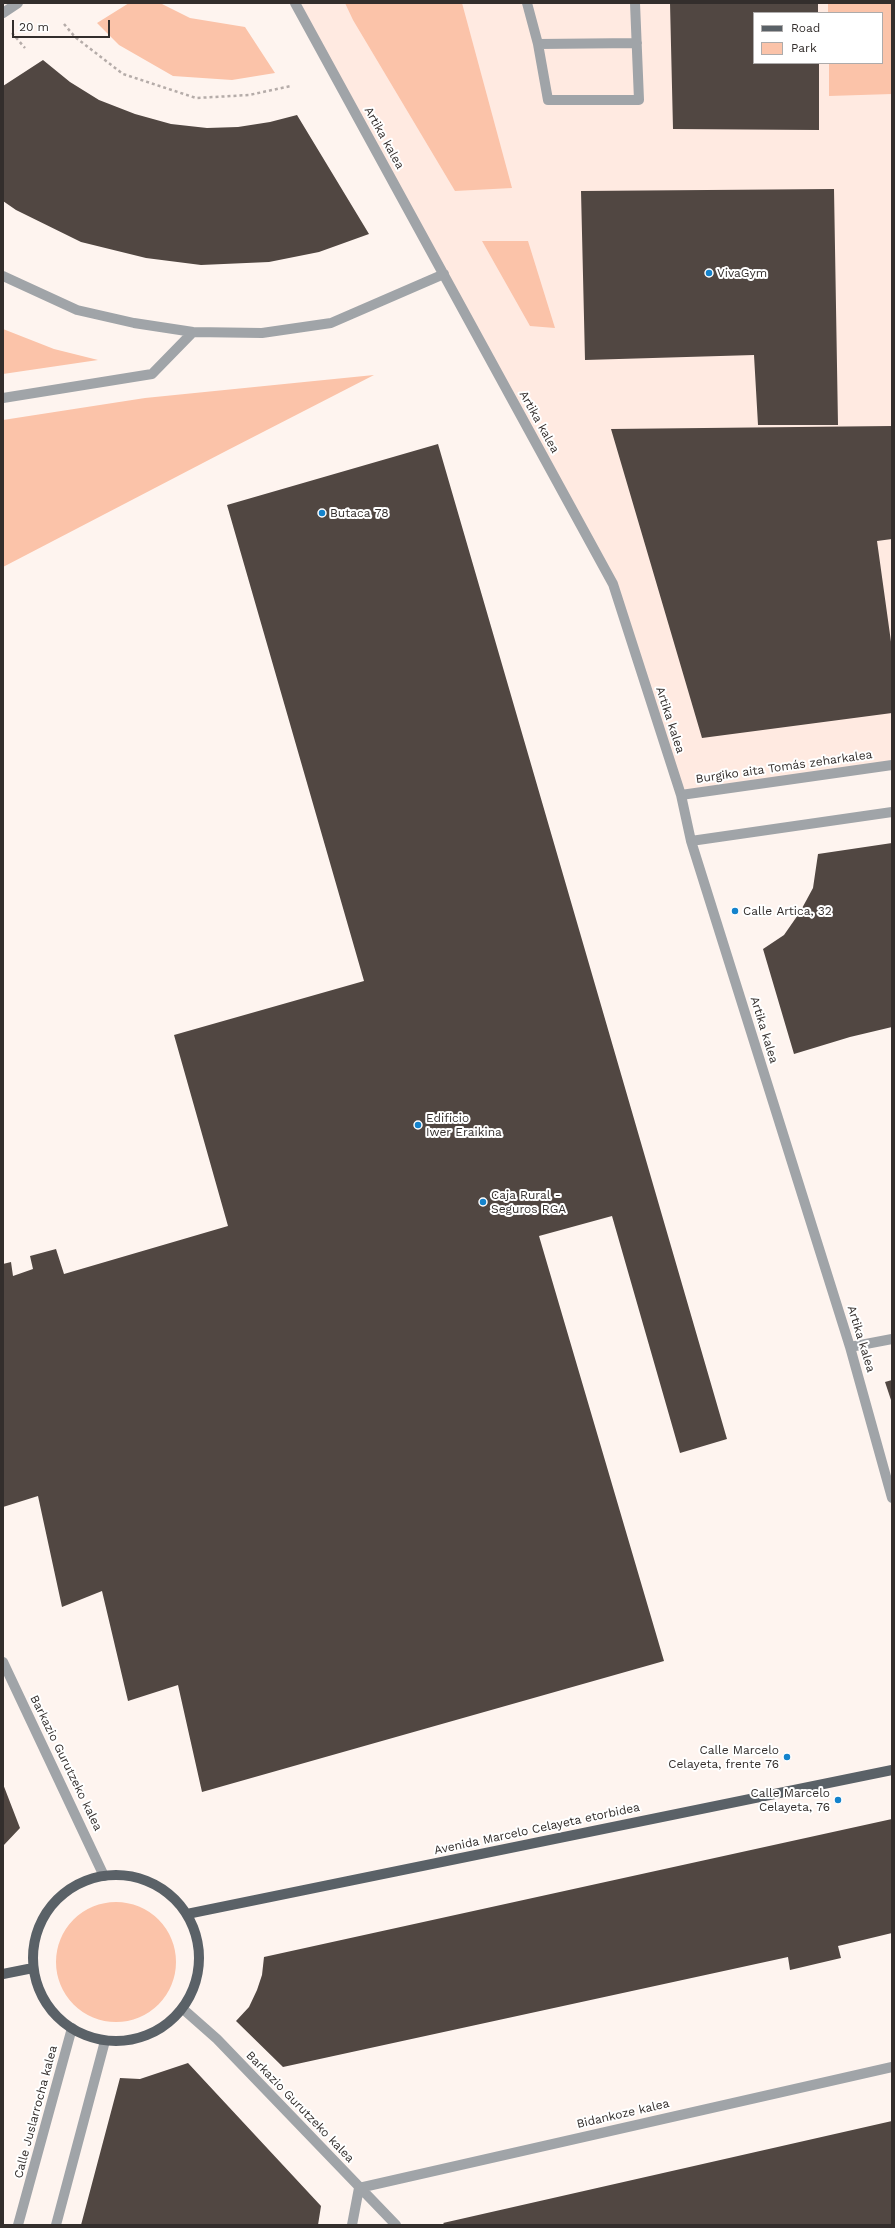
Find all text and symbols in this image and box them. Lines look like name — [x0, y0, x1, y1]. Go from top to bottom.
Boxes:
scale bar — [14, 12, 112, 38]
legend — [753, 12, 883, 64]
text: 20 m — [19, 20, 49, 34]
text: Road — [791, 21, 820, 35]
text: Park — [791, 41, 817, 55]
street label: Artika kalea — [361, 104, 407, 172]
place label: VivaGym — [717, 266, 767, 280]
marker: VivaGym — [704, 268, 714, 278]
street label: Artika kalea — [516, 388, 562, 456]
place label: Butaca 78 — [330, 506, 389, 520]
marker: Butaca 78 — [317, 508, 327, 518]
street label: Artika kalea — [652, 685, 688, 755]
street label: Burgiko aita Tomás zeharkalea — [695, 747, 873, 787]
place label: Calle Artica, 32 — [743, 904, 832, 918]
marker: Calle Artica, 32 — [730, 906, 740, 916]
street label: Artika kalea — [747, 995, 781, 1065]
place label: Edificio Iwer Eraikina — [426, 1111, 502, 1139]
marker: Edificio Iwer Eraikina — [413, 1120, 423, 1130]
place label: Caja Rural - Seguros RGA — [491, 1188, 566, 1216]
marker: Caja Rural - Seguros RGA — [478, 1197, 488, 1207]
street label: Artika kalea — [844, 1304, 878, 1374]
street label: Barkazio Gurutzeko kalea — [27, 1693, 105, 1833]
place label: Calle Marcelo Celayeta, frente 76 — [668, 1743, 779, 1771]
marker: Calle Marcelo Celayeta, frente 76 — [782, 1752, 792, 1762]
place label: Calle Marcelo Celayeta, 76 — [750, 1786, 830, 1814]
marker: Calle Marcelo Celayeta, 76 — [833, 1795, 843, 1805]
street label: Avenida Marcelo Celayeta etorbidea — [433, 1800, 641, 1858]
street label: Calle Juslarrocha kalea — [11, 2044, 61, 2180]
street label: Barkazio Gurutzeko kalea — [243, 2048, 357, 2166]
street label: Bidankoze kalea — [575, 2096, 671, 2132]

